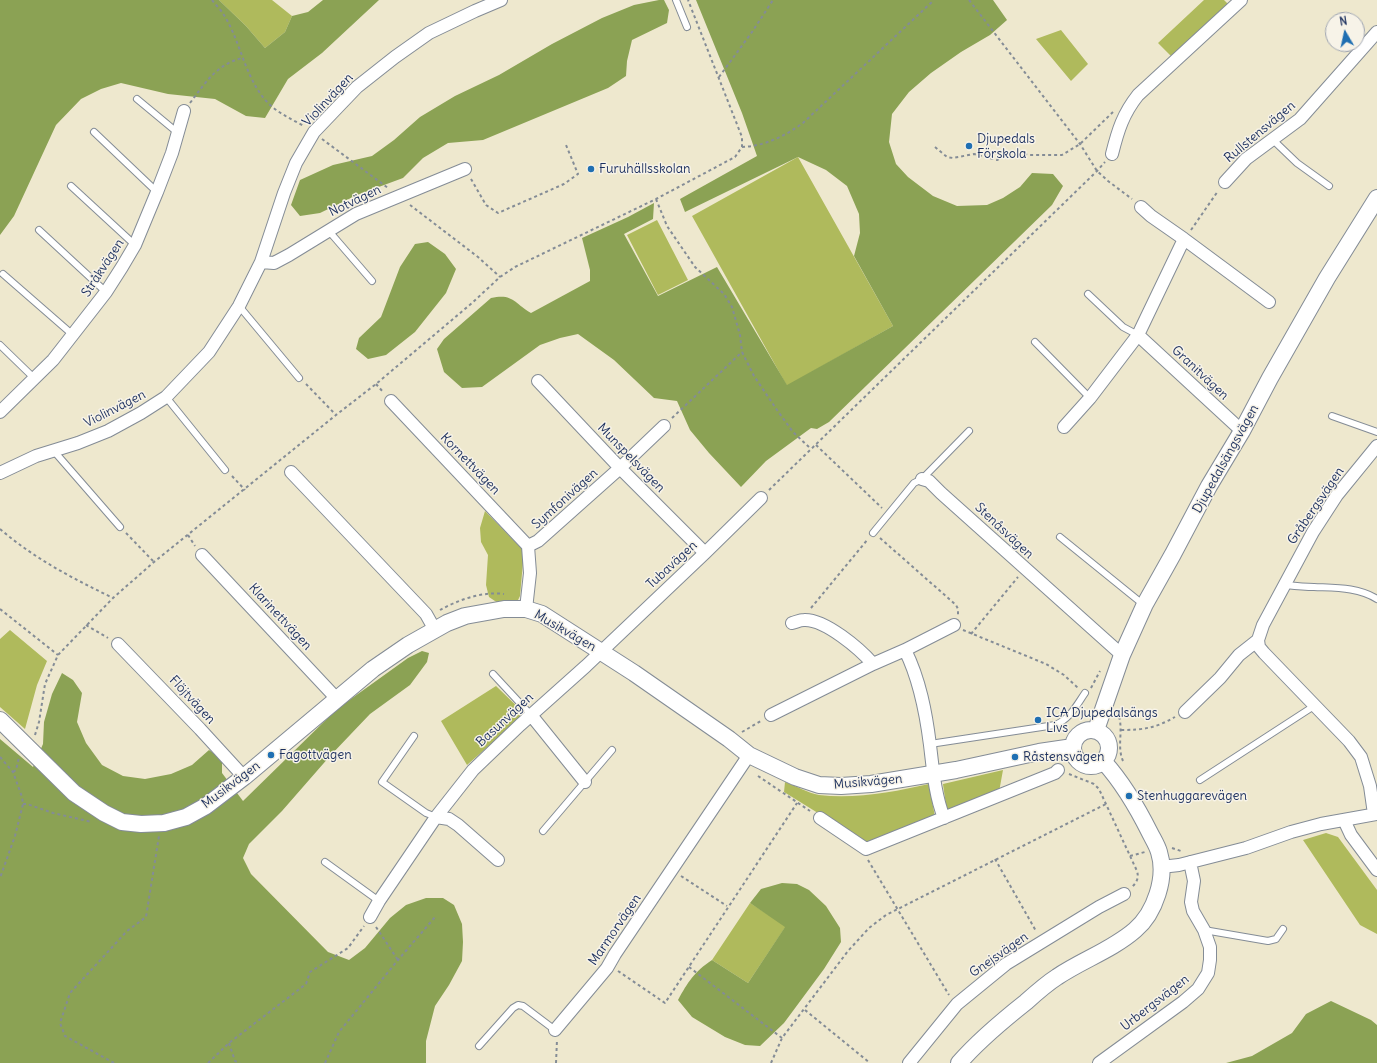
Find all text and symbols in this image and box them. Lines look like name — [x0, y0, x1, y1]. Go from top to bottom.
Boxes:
north arrow — [1325, 12, 1365, 52]
text: N — [1338, 14, 1348, 29]
street label: Violinvägen — [299, 70, 357, 130]
street label: Rullstensvägen — [1221, 98, 1299, 166]
place label: Djupedals Förskola — [977, 131, 1035, 162]
marker: Djupedals Förskola — [964, 141, 974, 151]
place label: Furuhällsskolan — [599, 161, 691, 177]
marker: Furuhällsskolan — [586, 164, 596, 174]
street label: Notvägen — [326, 182, 384, 220]
street label: Stråkvägen — [78, 236, 128, 300]
street label: Granitvägen — [1168, 343, 1232, 403]
street label: Violinvägen — [82, 387, 148, 431]
street label: Djupedalsängsvägen — [1190, 402, 1262, 516]
street label: Munspelsvägen — [594, 420, 668, 496]
street label: Kornettvägen — [437, 430, 503, 498]
street label: Gråbergsvägen — [1284, 464, 1348, 548]
street label: Symfonivägen — [529, 465, 601, 533]
street label: Stenåsvägen — [971, 500, 1037, 562]
street label: Tubavägen — [643, 538, 701, 592]
street label: Klarinettvägen — [245, 580, 315, 654]
street label: Musikvägen — [531, 607, 599, 655]
street label: Flöjtvägen — [166, 673, 218, 727]
street label: Basunvägen — [473, 690, 537, 750]
place label: ICA Djupedalsängs Livs — [1046, 705, 1158, 736]
marker: ICA Djupedalsängs Livs — [1033, 715, 1043, 725]
place label: Fagottvägen — [279, 747, 352, 763]
place label: Råstensvägen — [1023, 749, 1105, 765]
marker: Fagottvägen — [266, 750, 276, 760]
marker: Råstensvägen — [1010, 752, 1020, 762]
street label: Musikvägen — [199, 758, 263, 812]
street label: Musikvägen — [833, 771, 903, 793]
place label: Stenhuggarevägen — [1137, 788, 1247, 804]
marker: Stenhuggarevägen — [1124, 791, 1134, 801]
street label: Marmorvägen — [585, 891, 645, 969]
street label: Gnejsvägen — [967, 929, 1031, 981]
street label: Urbergsvägen — [1118, 972, 1192, 1034]

